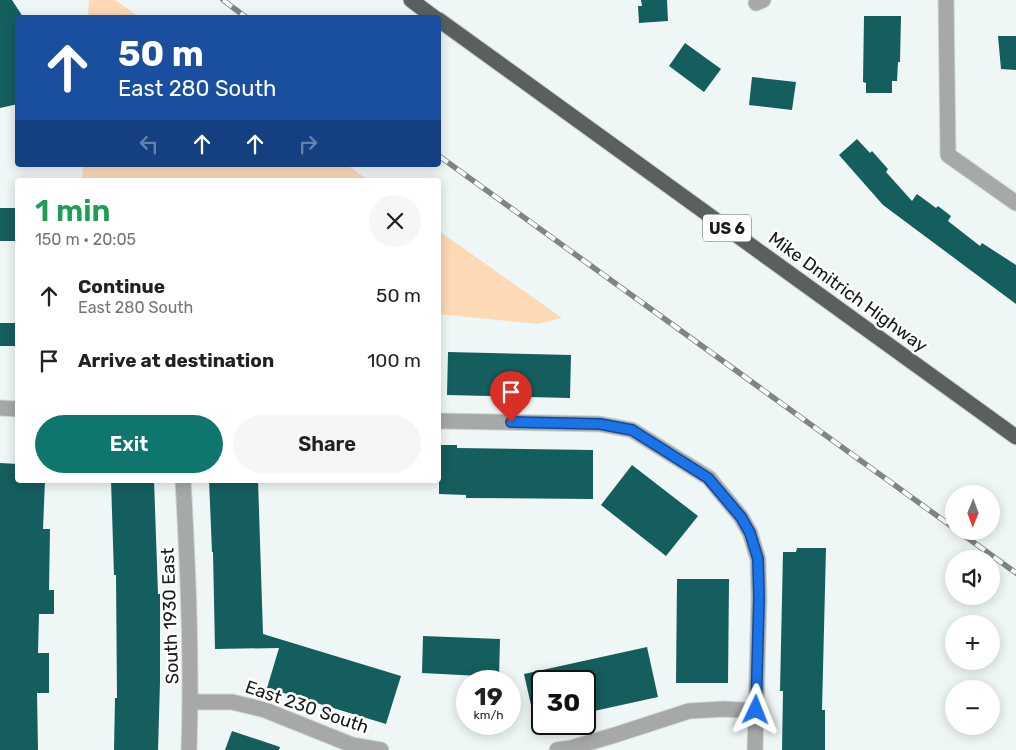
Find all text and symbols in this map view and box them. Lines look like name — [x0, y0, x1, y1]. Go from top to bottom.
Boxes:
text: 50 m — [118, 33, 204, 75]
icon: ahead — [35, 35, 100, 100]
text: East 280 South — [118, 75, 277, 102]
icon: left — [135, 130, 163, 158]
icon: ahead — [188, 130, 216, 158]
icon: ahead — [241, 130, 269, 158]
icon: right — [294, 130, 322, 158]
text: 1 min — [35, 193, 110, 229]
button: close — [369, 195, 421, 247]
road number: US 6 — [703, 214, 751, 242]
street label: Mike Dmitrich Highway — [764, 227, 932, 357]
text: 150 m · 20:05 — [35, 230, 136, 249]
text: Continue — [78, 275, 165, 298]
icon: ahead — [35, 282, 63, 310]
text: 50 m — [376, 284, 421, 307]
text: East 280 South — [78, 298, 193, 317]
icon: arrive — [35, 347, 63, 375]
text: Arrive at destination — [78, 349, 274, 372]
text: 100 m — [367, 349, 421, 372]
pin — [490, 371, 532, 422]
icon: arrive — [497, 378, 525, 406]
button: Exit — [35, 415, 223, 473]
button: Share — [233, 415, 421, 473]
north arrow — [945, 485, 1000, 540]
map controls — [945, 485, 1000, 735]
street label: South 1930 East — [157, 547, 183, 685]
button: sound — [945, 550, 1000, 605]
button: + — [945, 615, 1000, 670]
speed limit sign: 30 — [531, 670, 596, 735]
street label: East 230 South — [242, 676, 372, 738]
button: − — [945, 680, 1000, 735]
text: 19 — [474, 682, 503, 711]
position arrow — [729, 683, 781, 735]
text: km/h — [474, 708, 503, 722]

